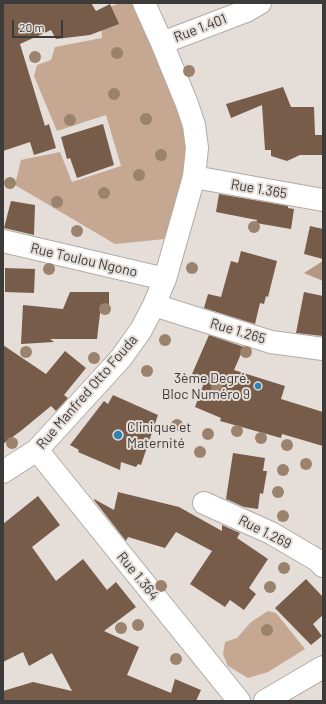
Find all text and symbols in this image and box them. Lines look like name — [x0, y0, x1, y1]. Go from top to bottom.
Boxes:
street label: Rue 1.401 — [171, 10, 229, 46]
scale bar — [14, 12, 65, 38]
text: 20 m — [19, 20, 45, 34]
street label: Rue 1.365 — [230, 176, 288, 202]
street label: Rue Toulou Ngono — [29, 240, 139, 280]
street label: Rue 1.265 — [208, 315, 268, 347]
street label: Rue Manfred Otto Fouda — [33, 332, 141, 452]
place label: 3ème Degré. Bloc Numéro 9 — [162, 370, 250, 402]
marker: 3ème Degré. Bloc Numéro 9 — [253, 381, 263, 391]
place label: Clinique et Maternité — [127, 419, 191, 452]
marker: Clinique et Maternité — [112, 429, 124, 441]
street label: Rue 1.269 — [236, 512, 294, 552]
street label: Rue 1.364 — [113, 548, 163, 604]

